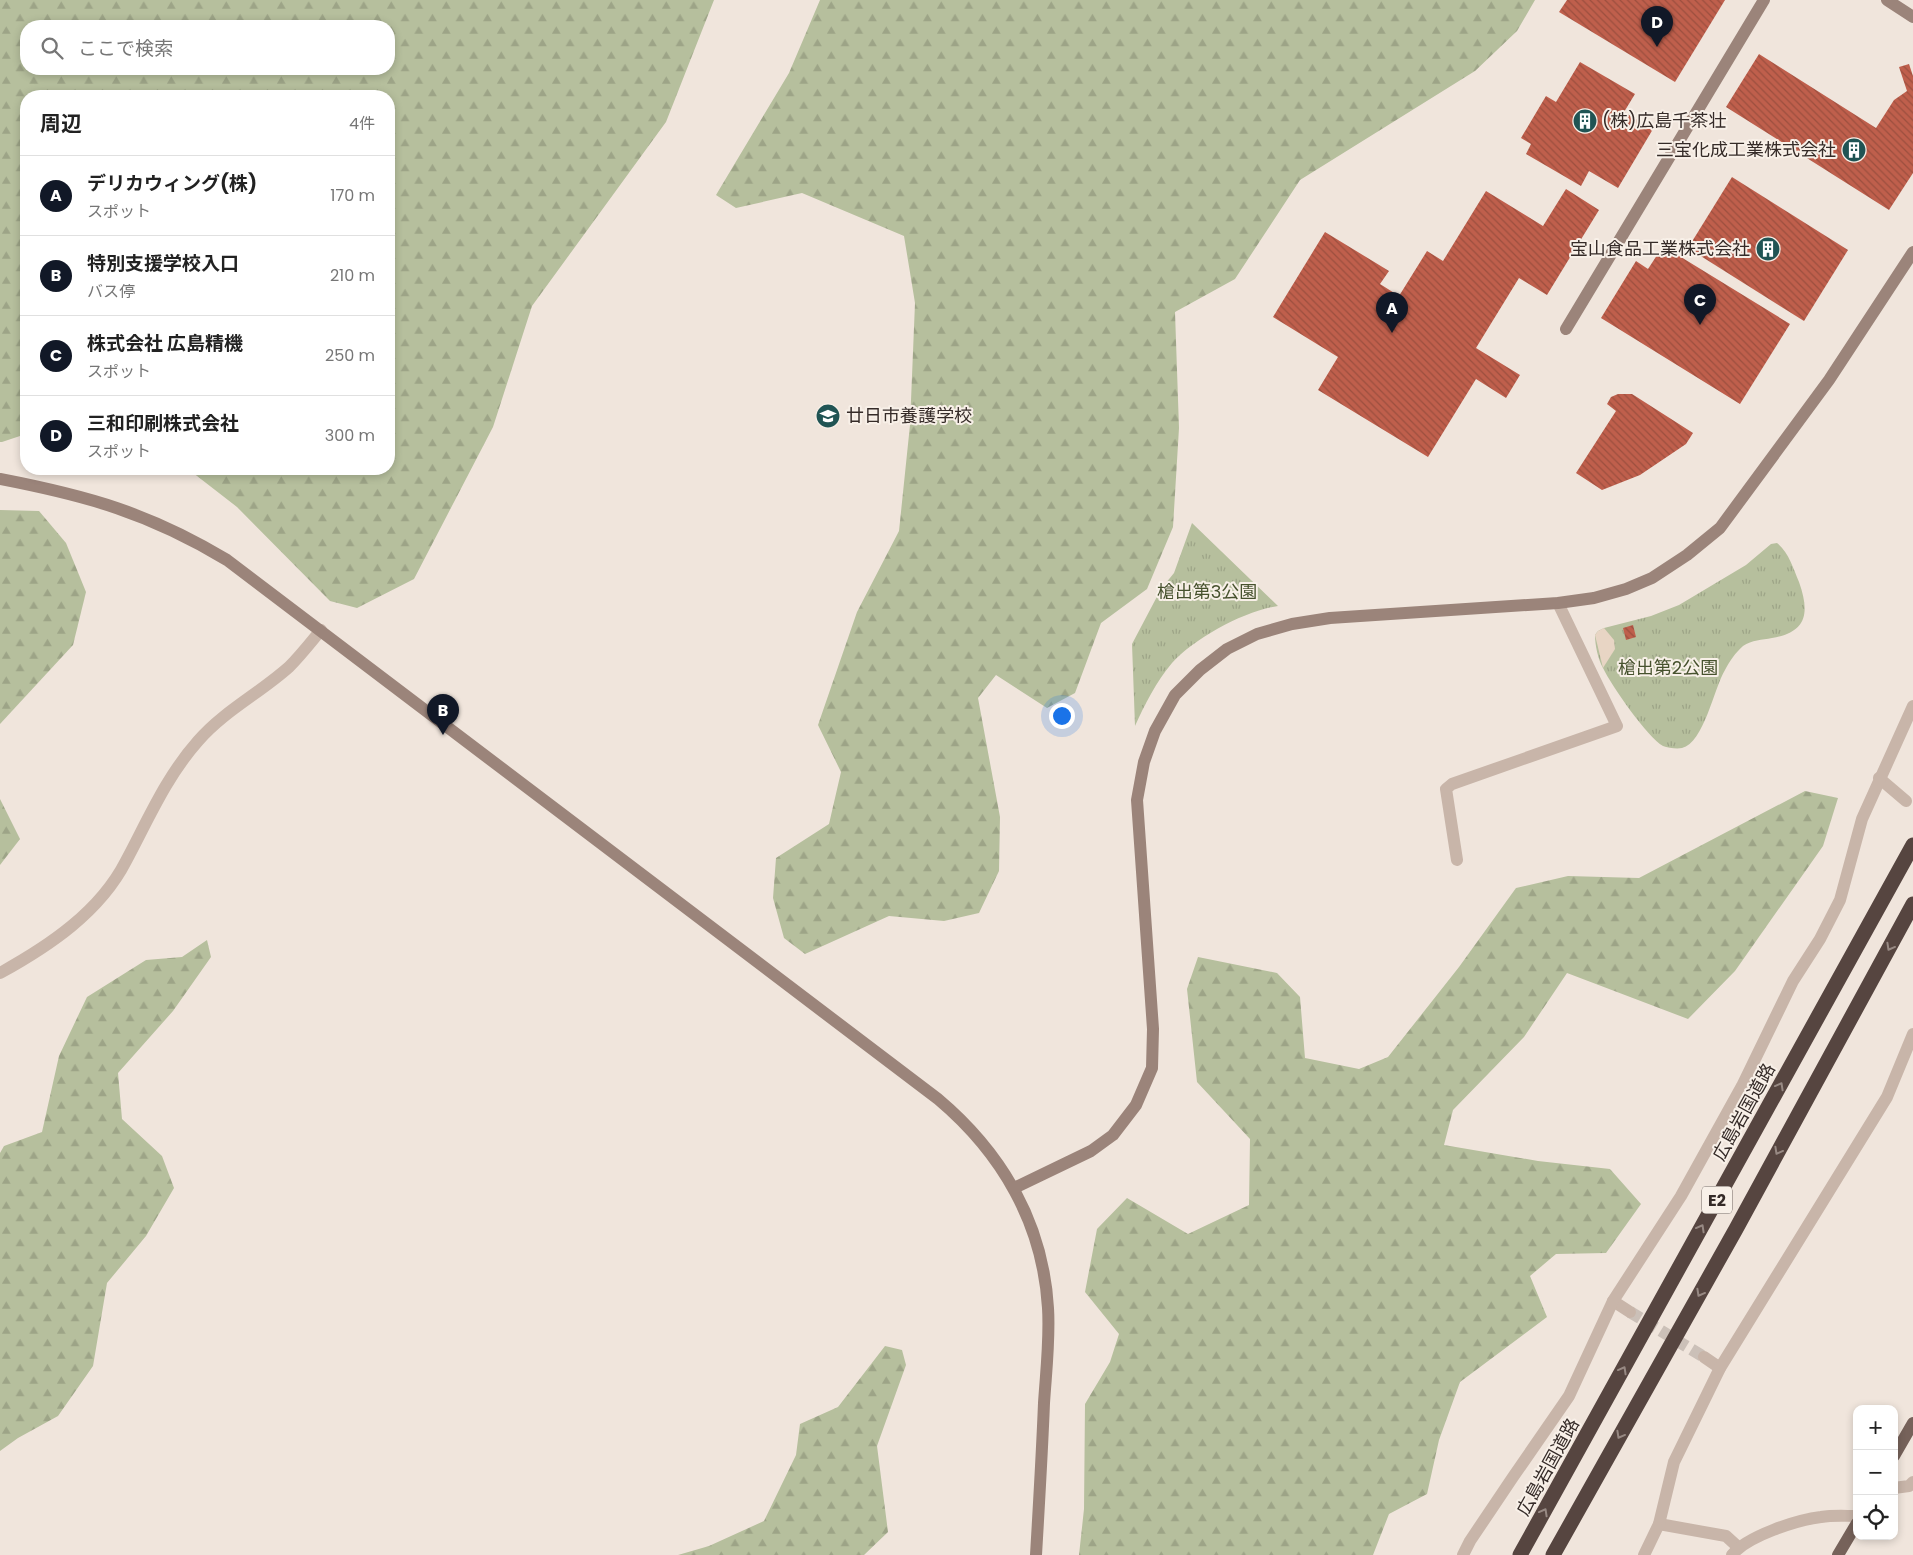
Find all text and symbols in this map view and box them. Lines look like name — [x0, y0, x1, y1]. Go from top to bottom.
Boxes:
pin: D — [1641, 6, 1673, 47]
search box — [20, 20, 395, 75]
icon: search — [38, 34, 66, 62]
text: ここで検索 — [78, 35, 173, 62]
building icon: (株)広島千茶壮 — [1572, 108, 1598, 134]
place label: (株)広島千茶壮 — [1602, 108, 1726, 133]
text: 周辺 — [40, 109, 82, 138]
text: 4件 — [349, 112, 375, 135]
place label: 三宝化成工業株式会社 — [1656, 137, 1836, 162]
building icon: 三宝化成工業株式会社 — [1841, 137, 1867, 163]
text: デリカウィング(株) — [87, 170, 257, 197]
text: A — [50, 184, 62, 207]
text: 170 m — [330, 184, 375, 207]
text: スポット — [87, 200, 151, 223]
place label: 宝山食品工業株式会社 — [1570, 236, 1750, 261]
building icon: 宝山食品工業株式会社 — [1755, 236, 1781, 262]
text: 特別支援学校入口 — [87, 250, 239, 277]
text: B — [51, 264, 61, 287]
text: 210 m — [330, 264, 375, 287]
text: バス停 — [87, 280, 135, 303]
pin: C — [1684, 284, 1716, 325]
pin: A — [1376, 292, 1408, 333]
text: 株式会社 広島精機 — [87, 330, 243, 357]
text: C — [50, 344, 62, 367]
text: 250 m — [325, 344, 375, 367]
text: スポット — [87, 360, 151, 383]
school or university icon: 廿日市養護学校 — [815, 403, 841, 429]
place label: 廿日市養護学校 — [846, 403, 972, 428]
text: 三和印刷株式会社 — [87, 410, 239, 437]
text: D — [50, 424, 62, 447]
text: 300 m — [325, 424, 375, 447]
text: スポット — [87, 440, 151, 463]
park label: 槍出第3公園 — [1157, 579, 1257, 604]
park label: 槍出第2公園 — [1618, 655, 1718, 680]
pin: B — [427, 694, 459, 735]
your location — [1049, 703, 1075, 729]
one-way arrow — [1886, 942, 1896, 951]
street label: 広島岩国道路 — [1706, 1058, 1781, 1165]
one-way arrow — [1774, 1082, 1784, 1091]
one-way arrow — [1774, 1146, 1784, 1155]
road number: E2 — [1702, 1186, 1732, 1214]
one-way arrow — [1695, 1224, 1705, 1233]
one-way arrow — [1696, 1288, 1706, 1297]
one-way arrow — [1616, 1366, 1626, 1375]
map controls — [1853, 1405, 1898, 1540]
button: + — [1853, 1405, 1898, 1450]
street label: 広島岩国道路 — [1510, 1413, 1585, 1520]
one-way arrow — [1616, 1430, 1626, 1439]
button: − — [1853, 1450, 1898, 1495]
button: locate — [1853, 1495, 1898, 1540]
one-way arrow — [1538, 1509, 1548, 1518]

